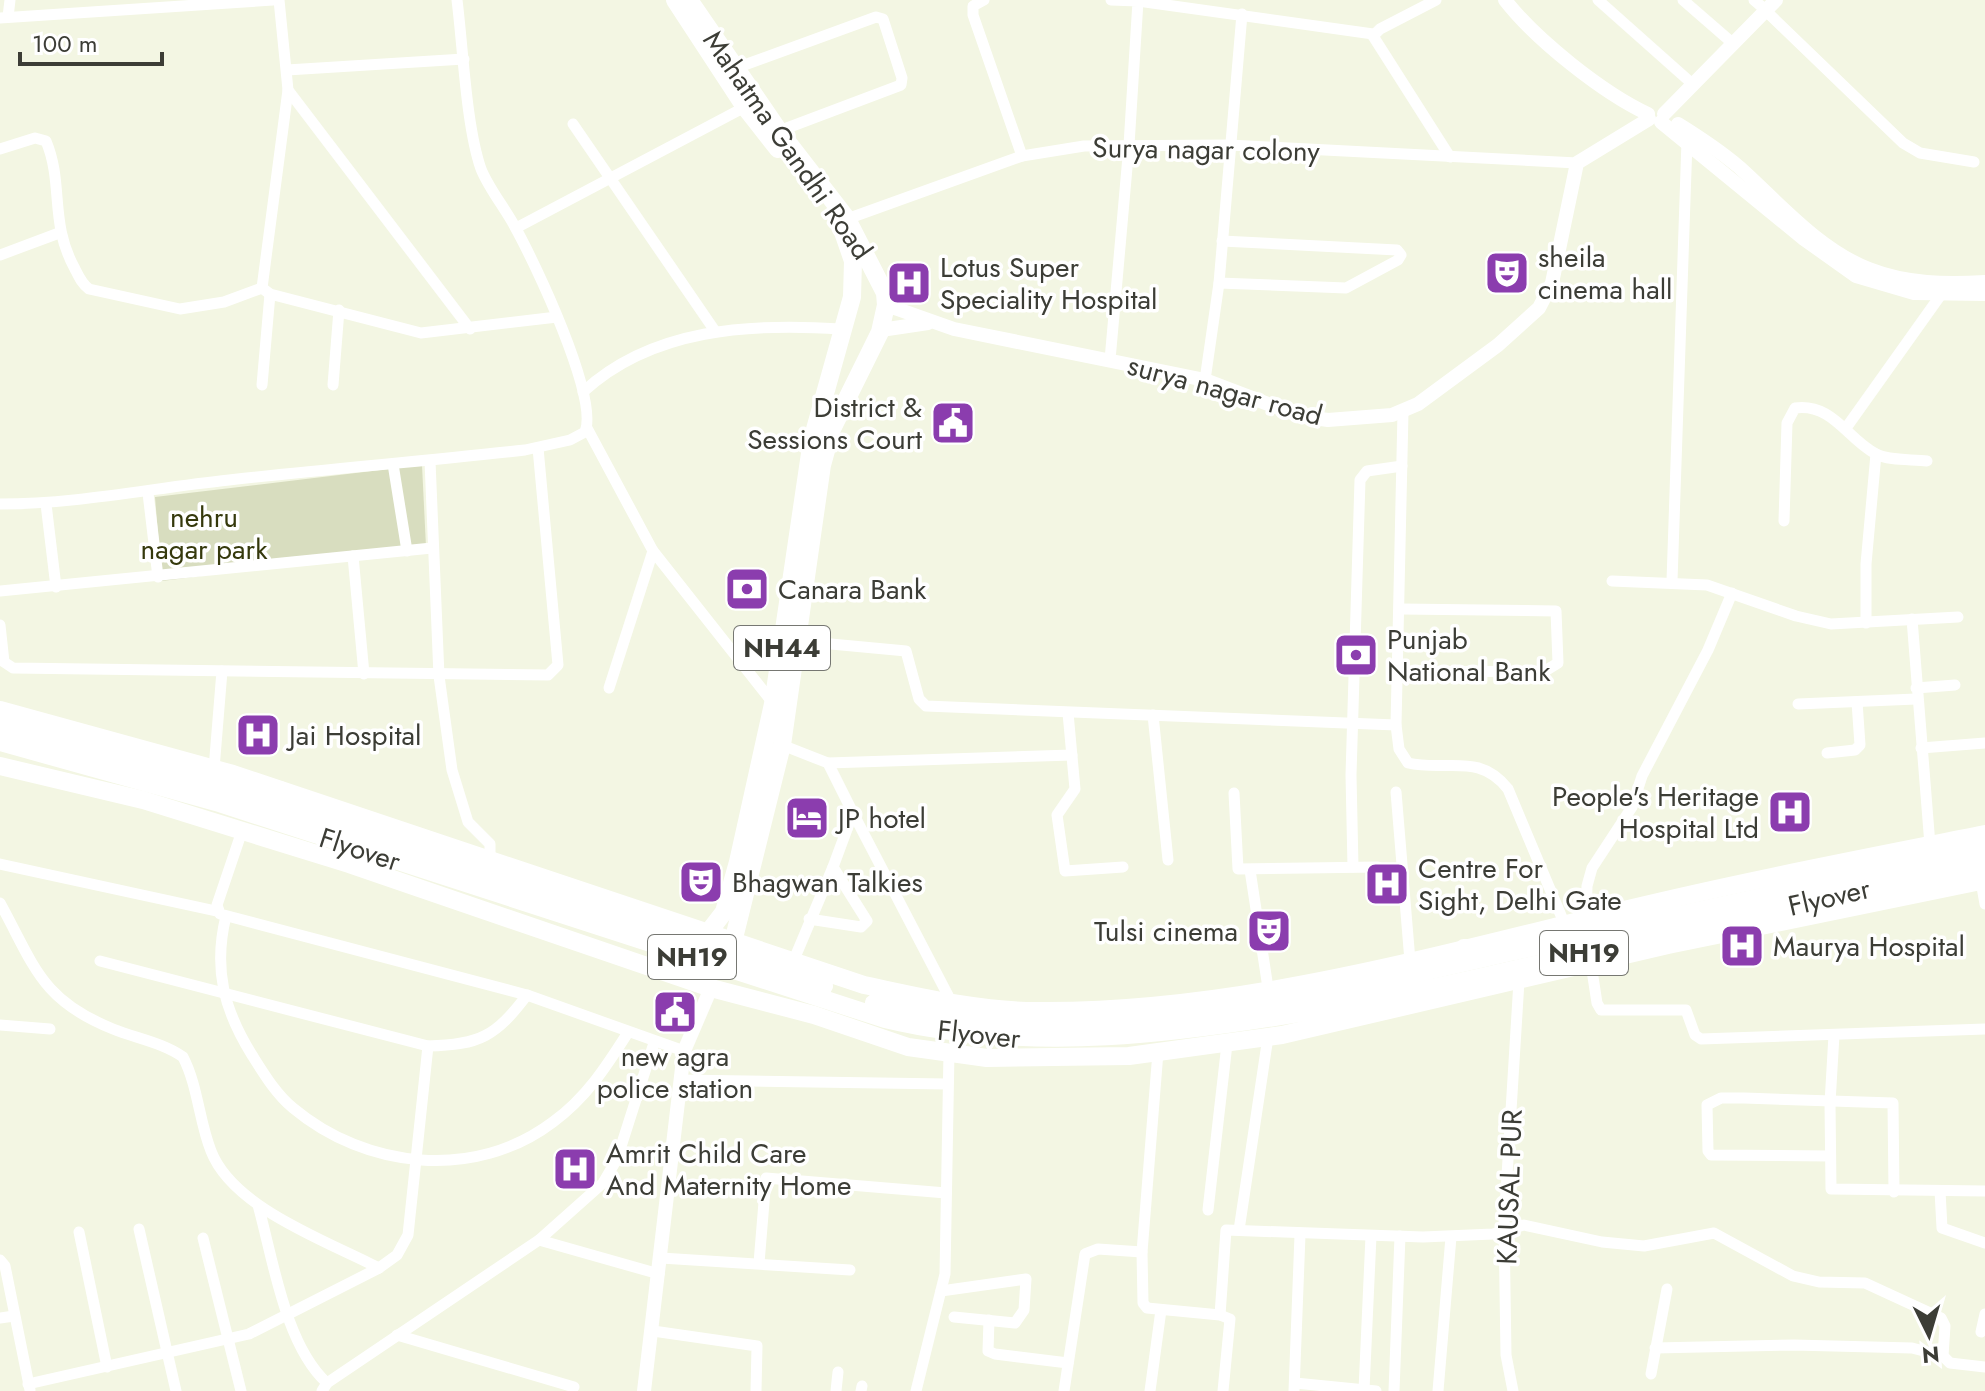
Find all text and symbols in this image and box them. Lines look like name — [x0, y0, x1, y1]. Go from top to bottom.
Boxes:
scale bar — [20, 16, 162, 66]
street label: Mahatma Gandhi Road — [693, 22, 882, 268]
text: 100 m — [32, 26, 98, 61]
street label: Surya nagar colony — [1092, 127, 1321, 172]
place label: sheila cinema hall — [1538, 237, 1673, 310]
place label: Lotus Super Speciality Hospital — [940, 247, 1157, 320]
theatre icon: sheila cinema hall — [1483, 249, 1531, 297]
hospital icon: Lotus Super Speciality Hospital — [885, 259, 933, 307]
street label: surya nagar road — [1123, 345, 1327, 436]
place label: District & Sessions Court — [747, 387, 922, 460]
public building icon: District & Sessions Court — [929, 399, 977, 447]
park label: nehru nagar park — [141, 497, 268, 570]
bank icon: Canara Bank — [723, 565, 771, 613]
place label: Canara Bank — [778, 569, 927, 610]
place label: Punjab National Bank — [1387, 619, 1551, 692]
road number: NH44 — [734, 626, 830, 670]
bank icon: Punjab National Bank — [1332, 631, 1380, 679]
hospital icon: Jai Hospital — [234, 711, 282, 759]
place label: Jai Hospital — [285, 715, 421, 756]
place label: People's Heritage Hospital Ltd — [1552, 776, 1759, 849]
hospital icon: People's Heritage Hospital Ltd — [1766, 788, 1814, 836]
hotel icon: JP hotel — [783, 794, 831, 842]
place label: JP hotel — [834, 798, 926, 839]
street label: Flyover — [314, 817, 406, 882]
place label: Centre For Sight, Delhi Gate — [1418, 848, 1622, 921]
theatre icon: Bhagwan Talkies — [677, 858, 725, 906]
hospital icon: Centre For Sight, Delhi Gate — [1363, 860, 1411, 908]
place label: Bhagwan Talkies — [732, 862, 923, 903]
street label: Flyover — [1784, 868, 1875, 927]
theatre icon: Tulsi cinema — [1245, 907, 1293, 955]
place label: Tulsi cinema — [1094, 911, 1238, 952]
hospital icon: Maurya Hospital — [1718, 922, 1766, 970]
place label: Maurya Hospital — [1773, 926, 1965, 967]
road number: NH19 — [1540, 931, 1628, 975]
road number: NH19 — [648, 935, 736, 979]
public building icon: new agra police station — [651, 988, 699, 1036]
street label: Flyover — [935, 1010, 1023, 1059]
place label: new agra police station — [597, 1036, 753, 1109]
street label: KAUSAL PUR — [1486, 1108, 1533, 1265]
place label: Amrit Child Care And Maternity Home — [606, 1133, 851, 1206]
hospital icon: Amrit Child Care And Maternity Home — [551, 1145, 599, 1193]
north arrow — [1889, 1295, 1969, 1375]
text: N — [1921, 1338, 1941, 1372]

